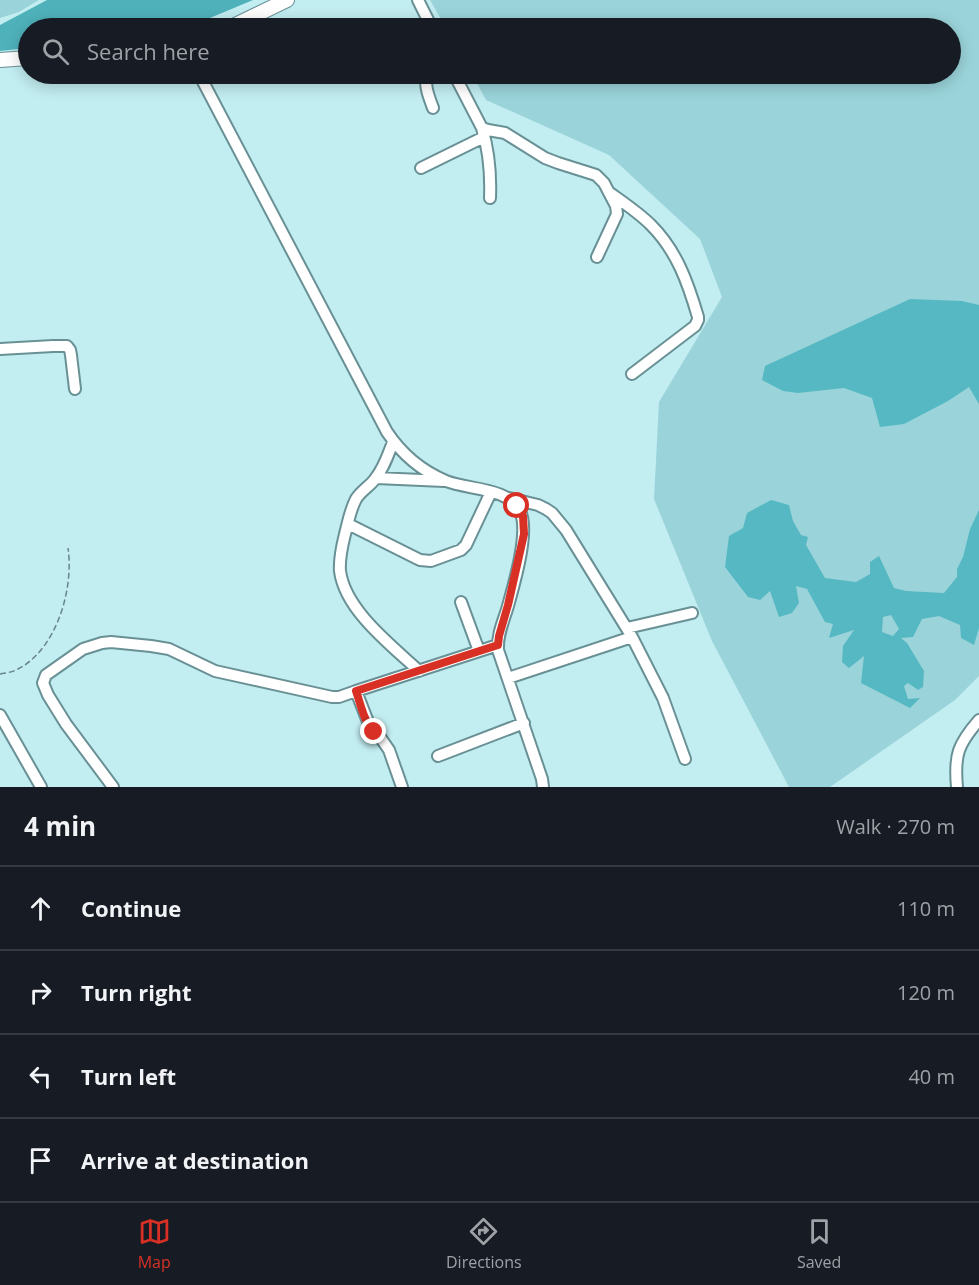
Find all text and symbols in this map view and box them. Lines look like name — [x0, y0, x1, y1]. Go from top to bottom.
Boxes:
search box — [18, 18, 961, 84]
icon: search — [39, 35, 72, 68]
text: Search here — [87, 36, 210, 66]
route start — [503, 492, 529, 518]
route end — [360, 718, 386, 744]
text: 4 min — [24, 808, 96, 844]
text: Walk · 270 m — [836, 813, 955, 840]
icon: ahead — [24, 892, 57, 925]
text: Continue — [81, 893, 181, 923]
text: 110 m — [897, 895, 955, 922]
icon: right — [24, 976, 57, 1009]
text: Turn right — [81, 977, 192, 1007]
text: 120 m — [897, 979, 955, 1006]
icon: left — [24, 1060, 57, 1093]
text: Turn left — [81, 1061, 176, 1091]
text: 40 m — [908, 1063, 955, 1090]
icon: arrive — [24, 1144, 57, 1177]
text: Arrive at destination — [81, 1145, 309, 1175]
tab: Map — [138, 1215, 171, 1273]
tab: Directions — [446, 1215, 522, 1273]
tab: Saved — [797, 1215, 841, 1273]

